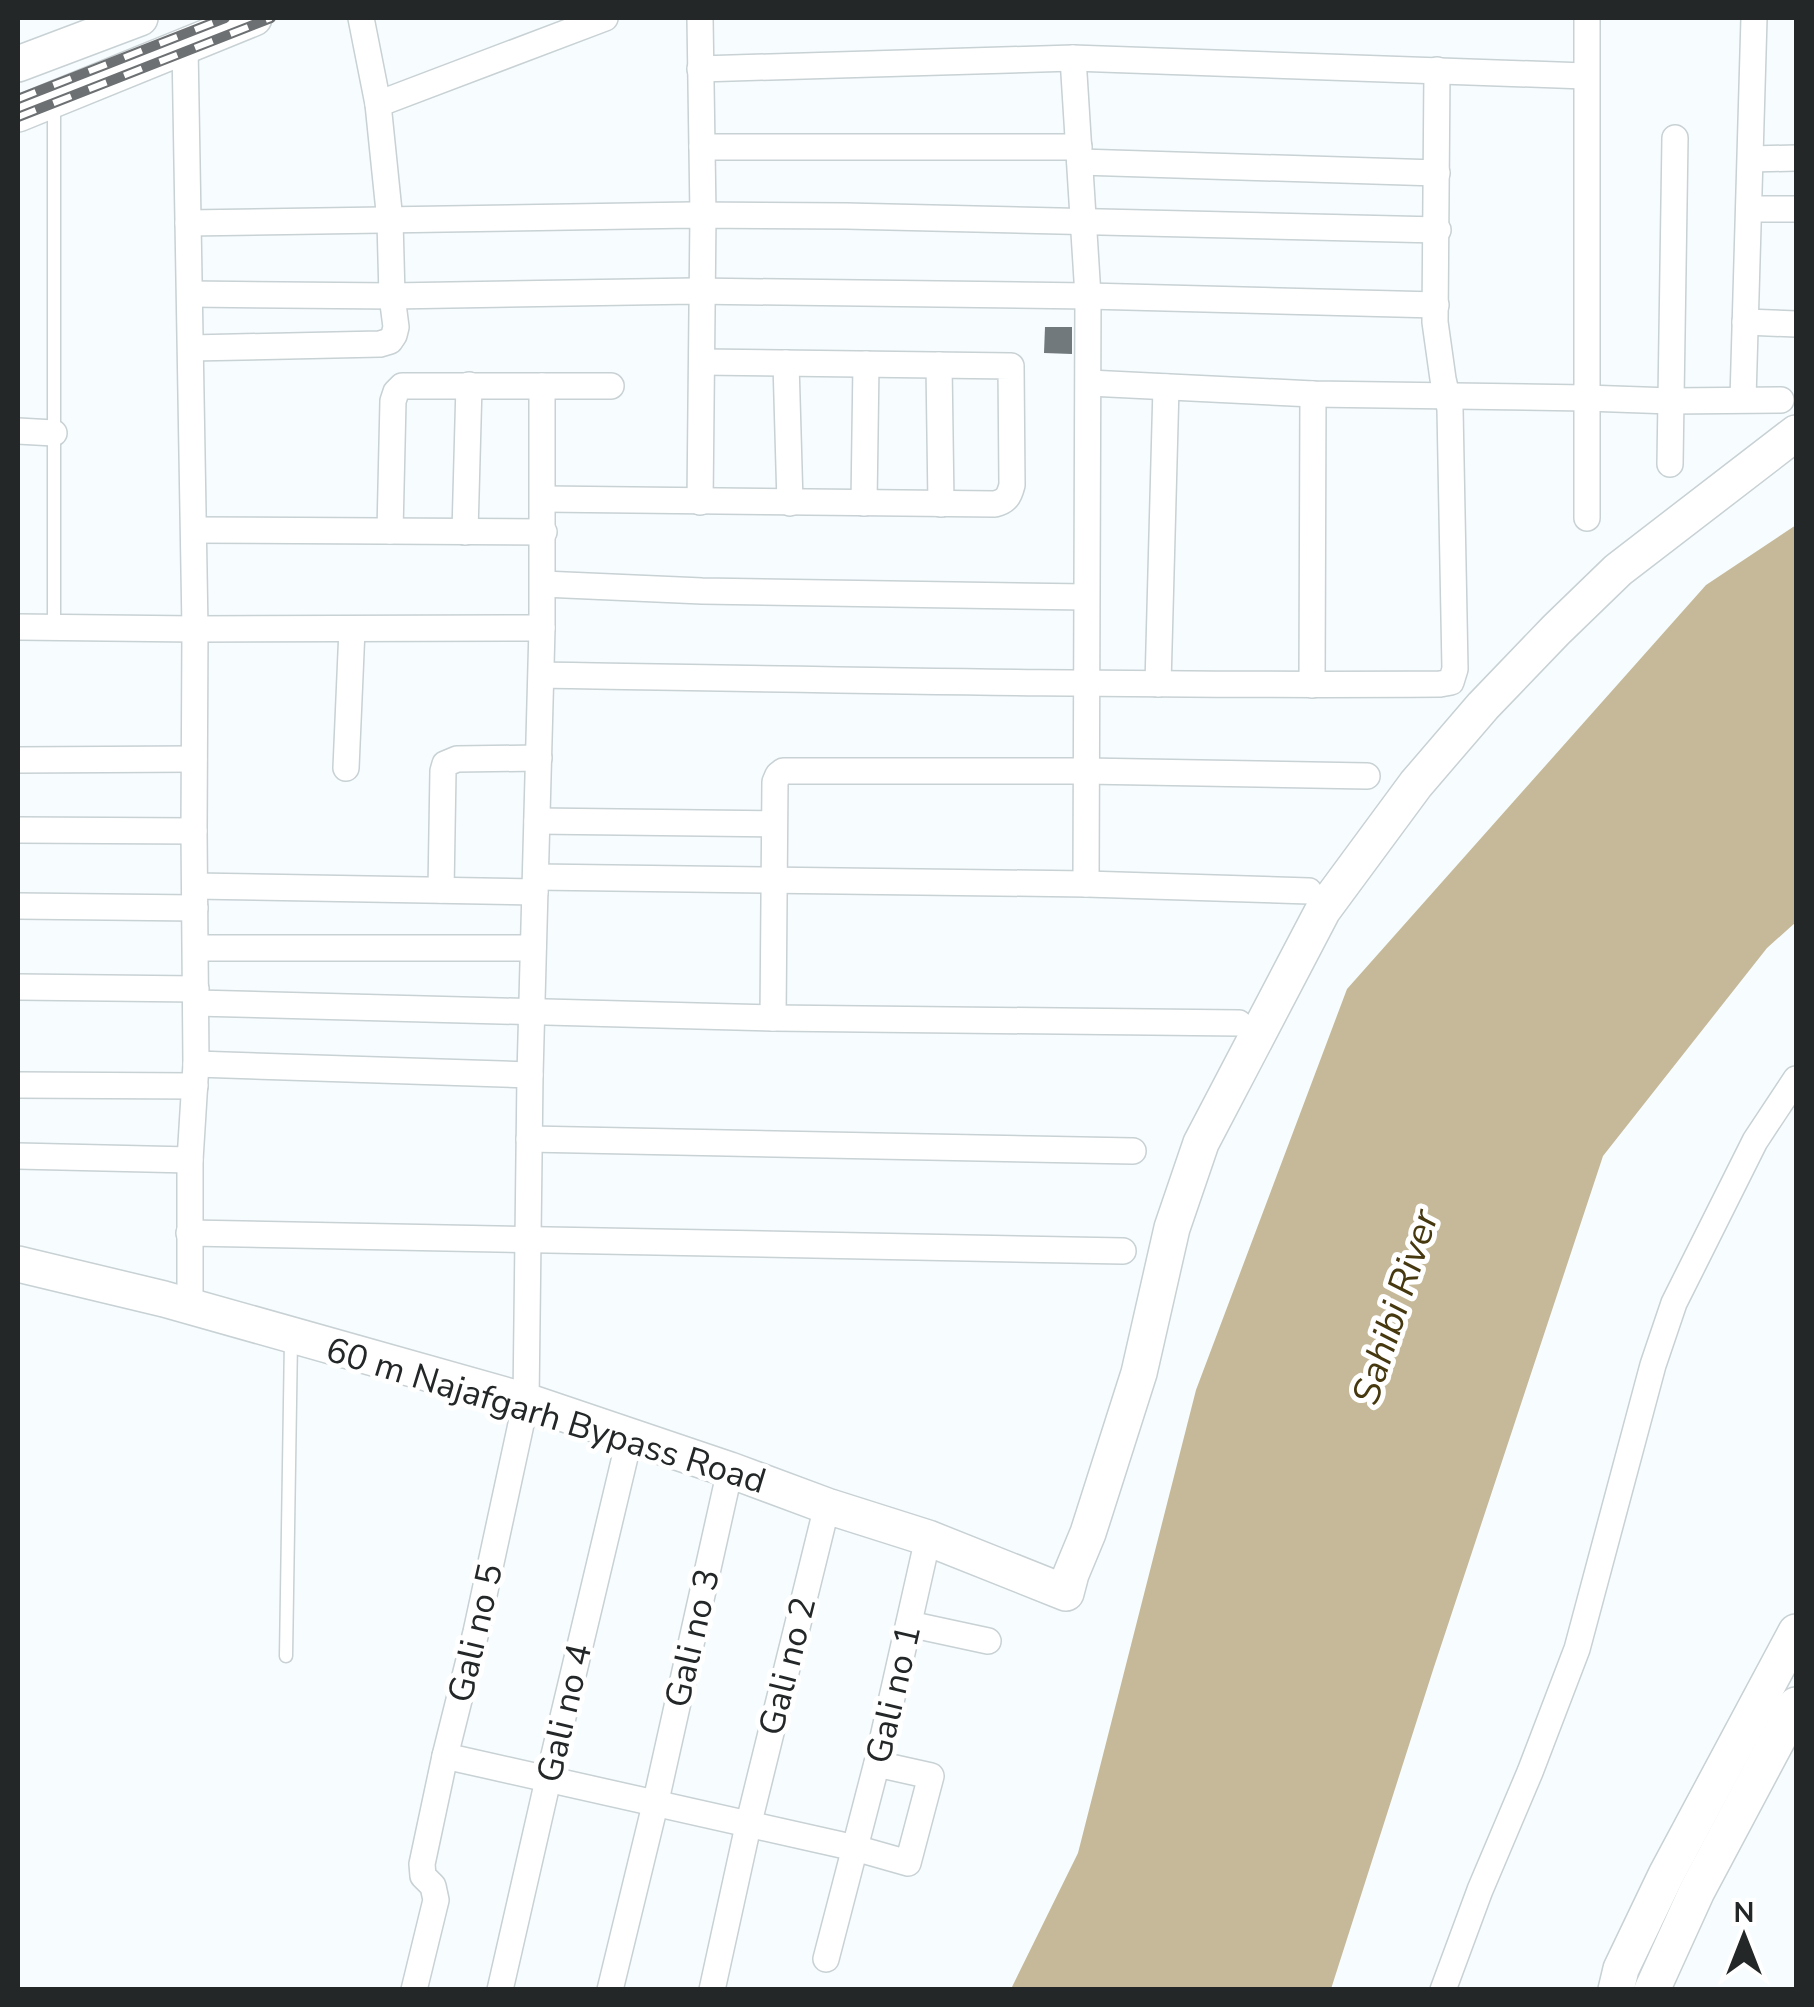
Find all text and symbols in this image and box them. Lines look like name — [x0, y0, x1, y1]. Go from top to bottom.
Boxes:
water label: Sahibi River — [1340, 1202, 1451, 1411]
street label: 60 m Najafgarh Bypass Road — [320, 1326, 772, 1505]
street label: Gali no 5 — [437, 1559, 514, 1707]
street label: Gali no 3 — [654, 1564, 731, 1712]
street label: Gali no 2 — [748, 1592, 827, 1740]
street label: Gali no 1 — [855, 1620, 932, 1768]
street label: Gali no 4 — [526, 1639, 603, 1787]
north arrow — [1694, 1887, 1794, 1987]
text: N — [1734, 1894, 1754, 1932]

